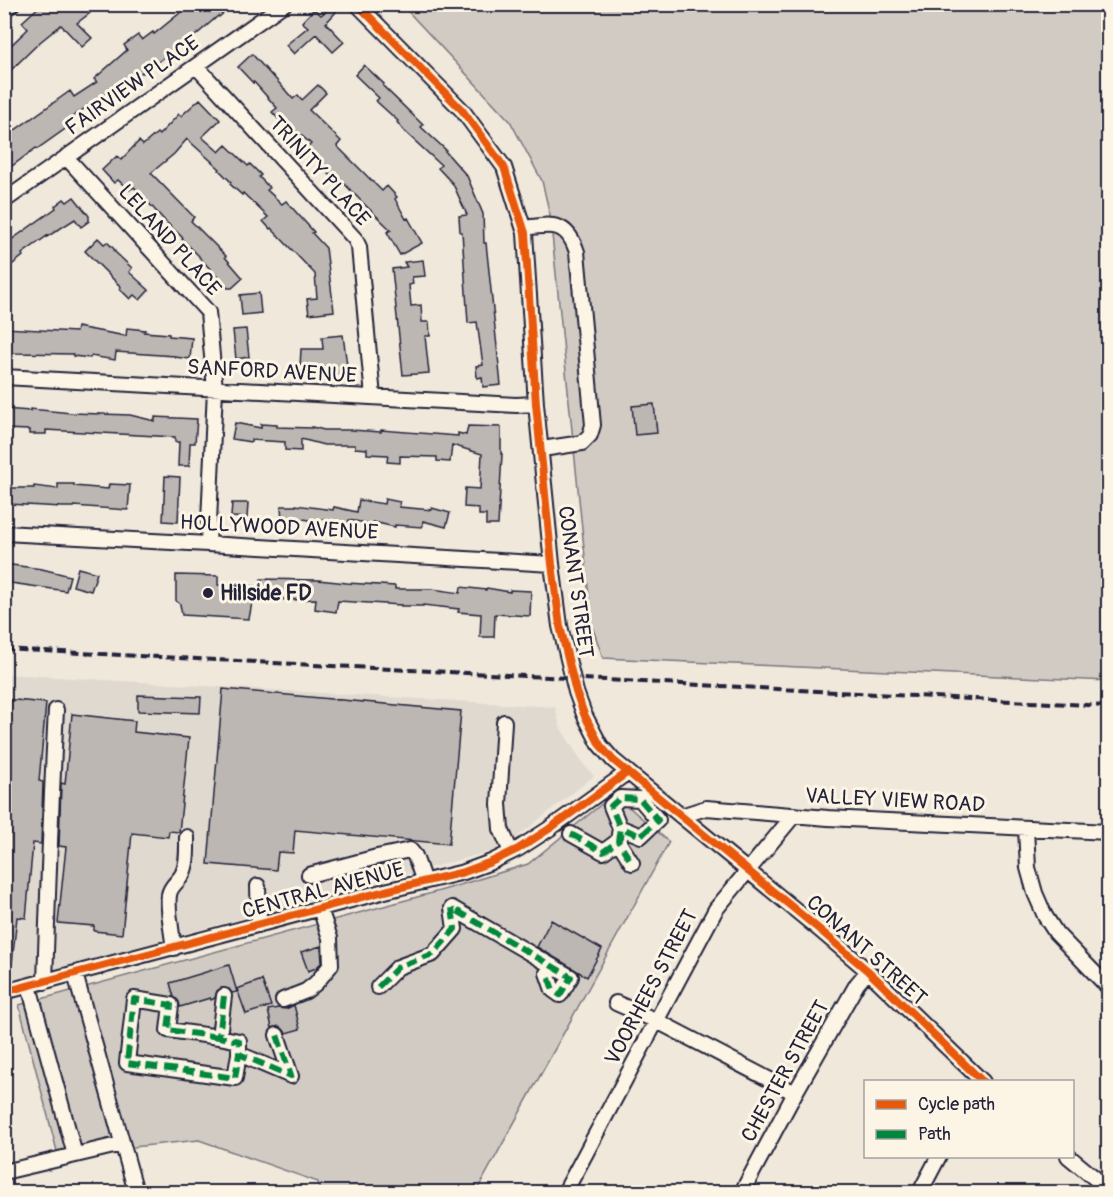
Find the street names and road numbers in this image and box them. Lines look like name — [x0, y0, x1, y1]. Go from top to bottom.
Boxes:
street label: FAIRVIEW PLACE — [60, 29, 204, 142]
street label: TRINITY PLACE — [263, 111, 376, 232]
street label: LELAND PLACE — [112, 179, 227, 302]
street label: SANFORD AVENUE — [187, 354, 358, 389]
street label: CONANT STREET — [551, 504, 600, 660]
street label: HOLLYWOOD AVENUE — [179, 509, 379, 546]
street label: VALLEY VIEW ROAD — [804, 782, 986, 819]
street label: CENTRAL AVENUE — [239, 856, 407, 925]
street label: CONANT STREET — [801, 889, 933, 1012]
street label: VOORHEES STREET — [599, 904, 704, 1070]
street label: CHESTER STREET — [735, 995, 836, 1147]

